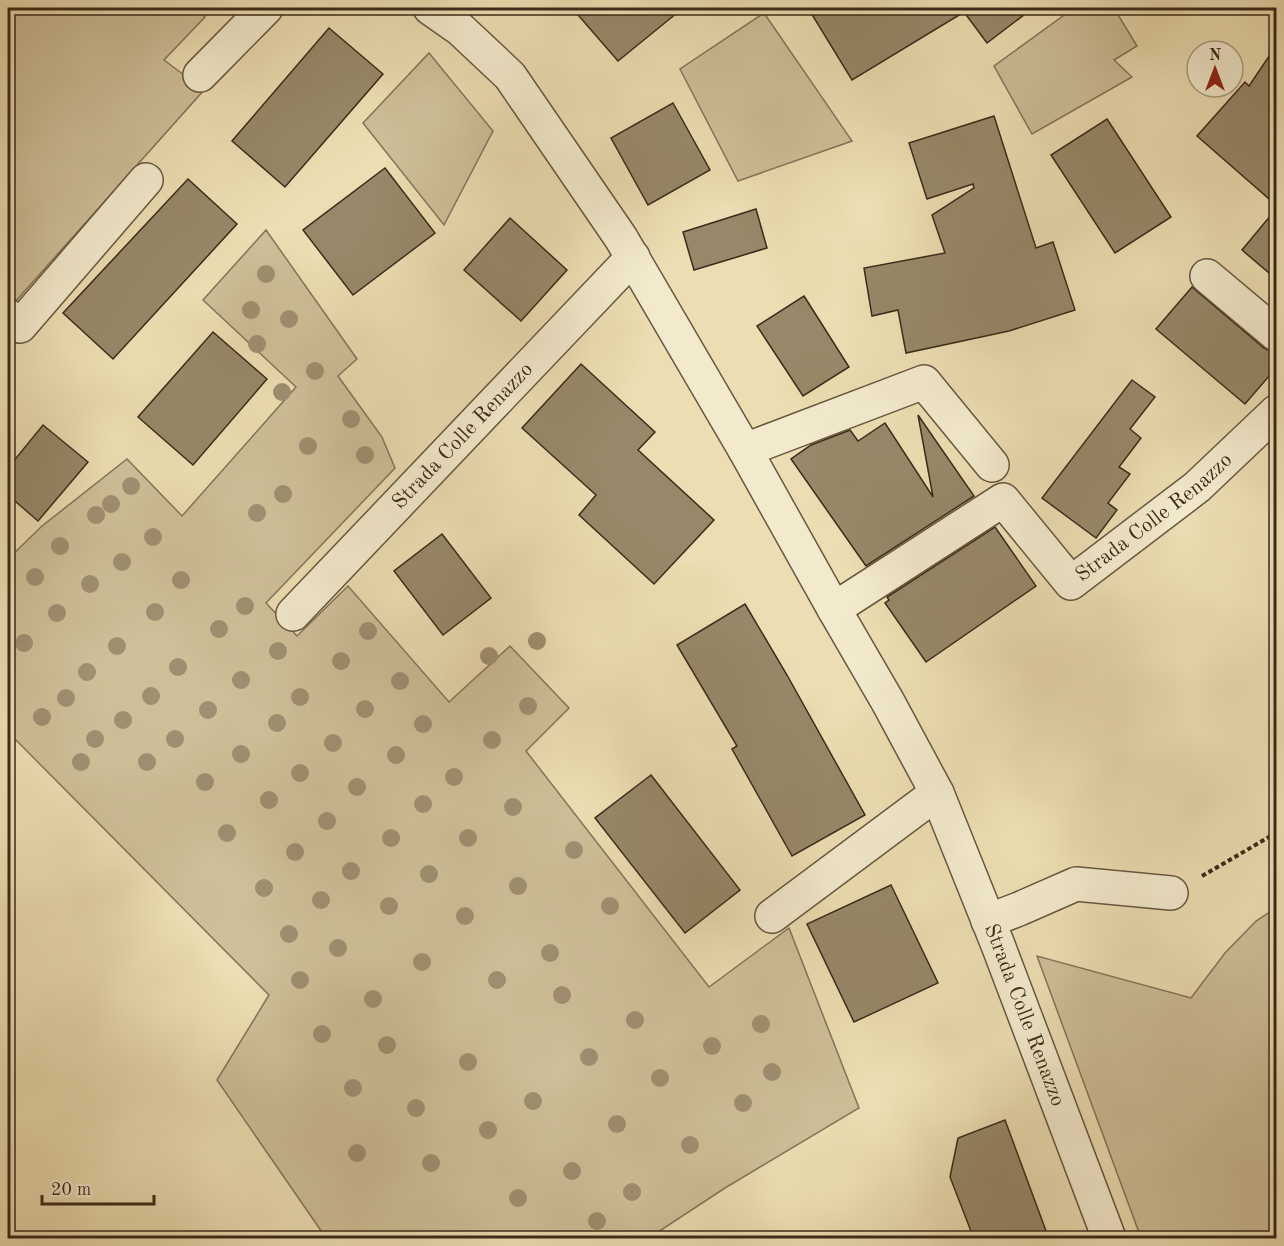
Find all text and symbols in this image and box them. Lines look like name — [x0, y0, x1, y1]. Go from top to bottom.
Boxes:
north arrow — [1185, 39, 1245, 99]
text: N — [1209, 48, 1222, 64]
street label: Strada Colle Renazzo — [388, 359, 537, 513]
street label: Strada Colle Renazzo — [1072, 449, 1236, 586]
street label: Strada Colle Renazzo — [980, 921, 1069, 1109]
scale bar — [42, 1168, 154, 1206]
text: 20 m — [51, 1181, 91, 1199]

